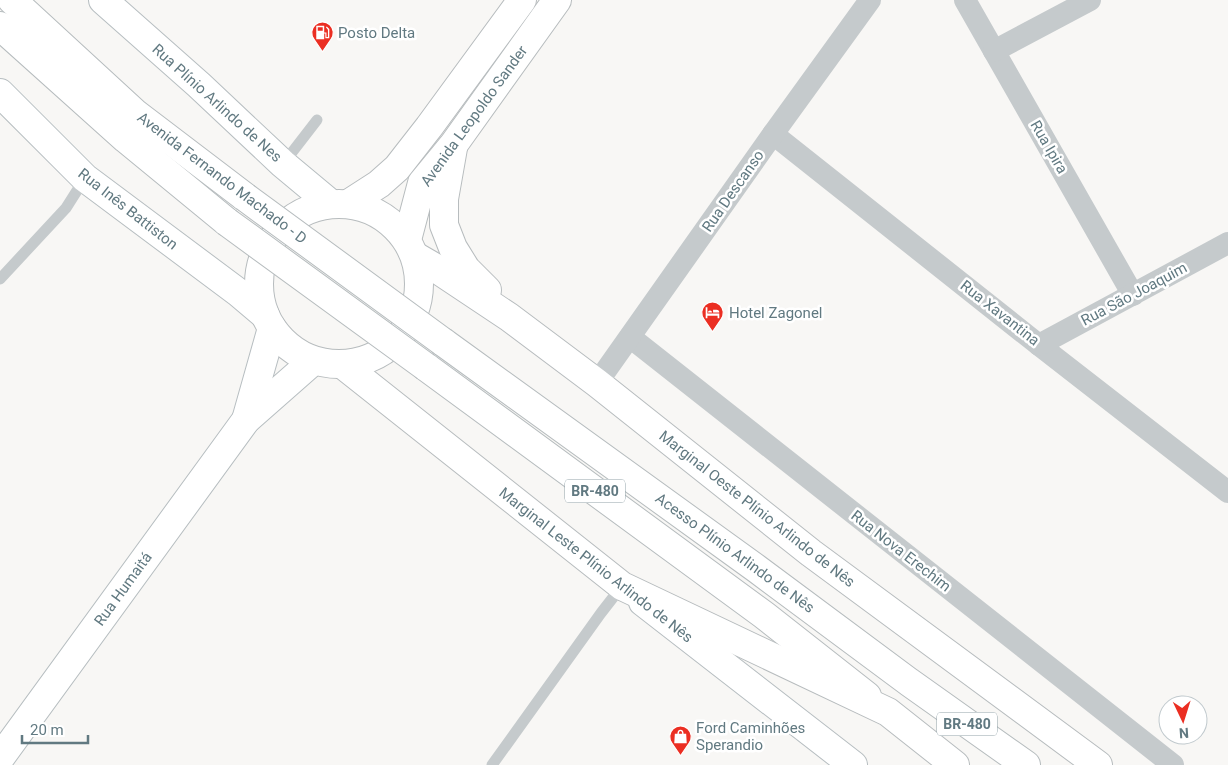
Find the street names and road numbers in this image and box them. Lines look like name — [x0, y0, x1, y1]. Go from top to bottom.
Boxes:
street label: Rua Plínio Arlindo de Nes — [149, 40, 285, 166]
street label: Avenida Leopoldo Sander — [417, 42, 531, 190]
street label: Avenida Fernando Machado - D — [134, 108, 310, 248]
street label: Rua Ipira — [1027, 117, 1071, 177]
street label: Rua Descanso — [698, 147, 768, 235]
street label: Rua Inês Battiston — [75, 165, 181, 253]
street label: Rua São Joaquim — [1078, 259, 1190, 329]
street label: Rua Xavantina — [957, 277, 1043, 349]
street label: Marginal Oeste Plínio Arlindo de Nês — [656, 427, 858, 591]
road number: BR-480 — [565, 480, 625, 502]
street label: Marginal Leste Plínio Arlindo de Nês — [495, 484, 697, 646]
street label: Acesso Plínio Arlindo de Nês — [652, 489, 818, 617]
street label: Rua Nova Erechim — [847, 506, 955, 596]
street label: Rua Humaitá — [90, 549, 156, 629]
road number: BR-480 — [937, 712, 997, 736]

